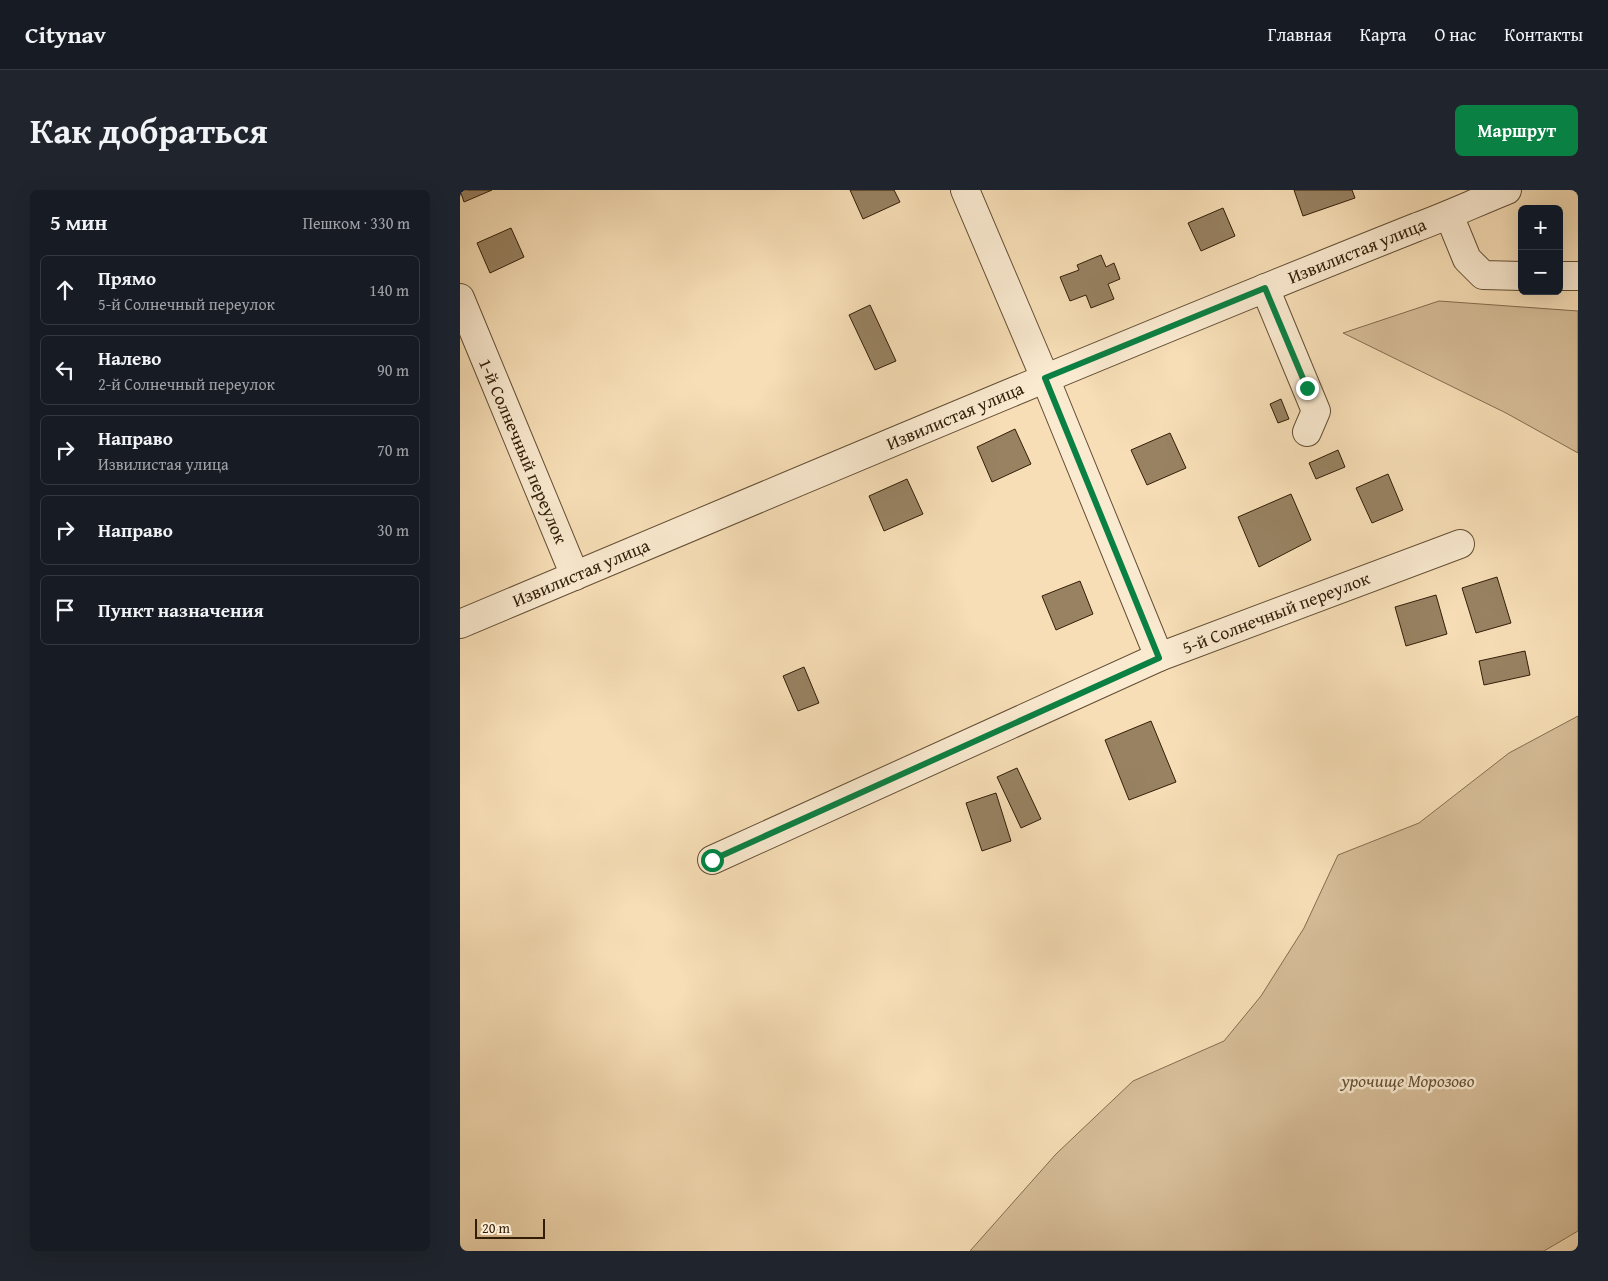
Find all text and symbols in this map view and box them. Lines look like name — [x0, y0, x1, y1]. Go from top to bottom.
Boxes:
text: Citynav — [25, 17, 106, 52]
text: Главная — [1268, 21, 1332, 48]
text: Карта — [1360, 21, 1406, 48]
text: О нас — [1434, 21, 1476, 48]
text: Контакты — [1504, 21, 1583, 48]
text: Как добраться — [30, 105, 268, 156]
button: Маршрут — [1455, 105, 1578, 156]
map controls — [1518, 205, 1563, 295]
button: + — [1518, 205, 1563, 250]
text: 5 мин — [50, 207, 107, 238]
street label: Извилистая улица — [1284, 210, 1430, 291]
text: Пешком · 330 m — [303, 211, 410, 235]
button: − — [1518, 250, 1563, 295]
text: Прямо — [98, 264, 156, 292]
icon: ahead — [51, 276, 79, 304]
text: 140 m — [369, 278, 409, 302]
text: 5-й Солнечный переулок — [98, 292, 275, 316]
text: Налево — [98, 344, 161, 372]
street label: 1-й Солнечный переулок — [472, 354, 575, 548]
icon: left — [51, 356, 79, 384]
text: 90 m — [377, 358, 409, 382]
text: 2-й Солнечный переулок — [98, 372, 275, 396]
street label: Извилистая улица — [882, 374, 1028, 457]
route end — [1296, 377, 1319, 400]
text: Направо — [98, 424, 173, 452]
icon: right — [51, 436, 79, 464]
text: 70 m — [377, 438, 409, 462]
text: Извилистая улица — [98, 452, 229, 476]
icon: right — [51, 516, 79, 544]
text: Направо — [98, 516, 173, 544]
text: 30 m — [377, 518, 409, 542]
street label: Извилистая улица — [508, 531, 654, 614]
street label: 5-й Солнечный переулок — [1178, 564, 1374, 661]
icon: arrive — [51, 596, 79, 624]
text: Пункт назначения — [98, 596, 264, 624]
route start — [701, 849, 724, 872]
park label: урочище Морозово — [1339, 1067, 1475, 1094]
scale bar — [475, 1216, 545, 1239]
text: 20 m — [482, 1218, 510, 1238]

